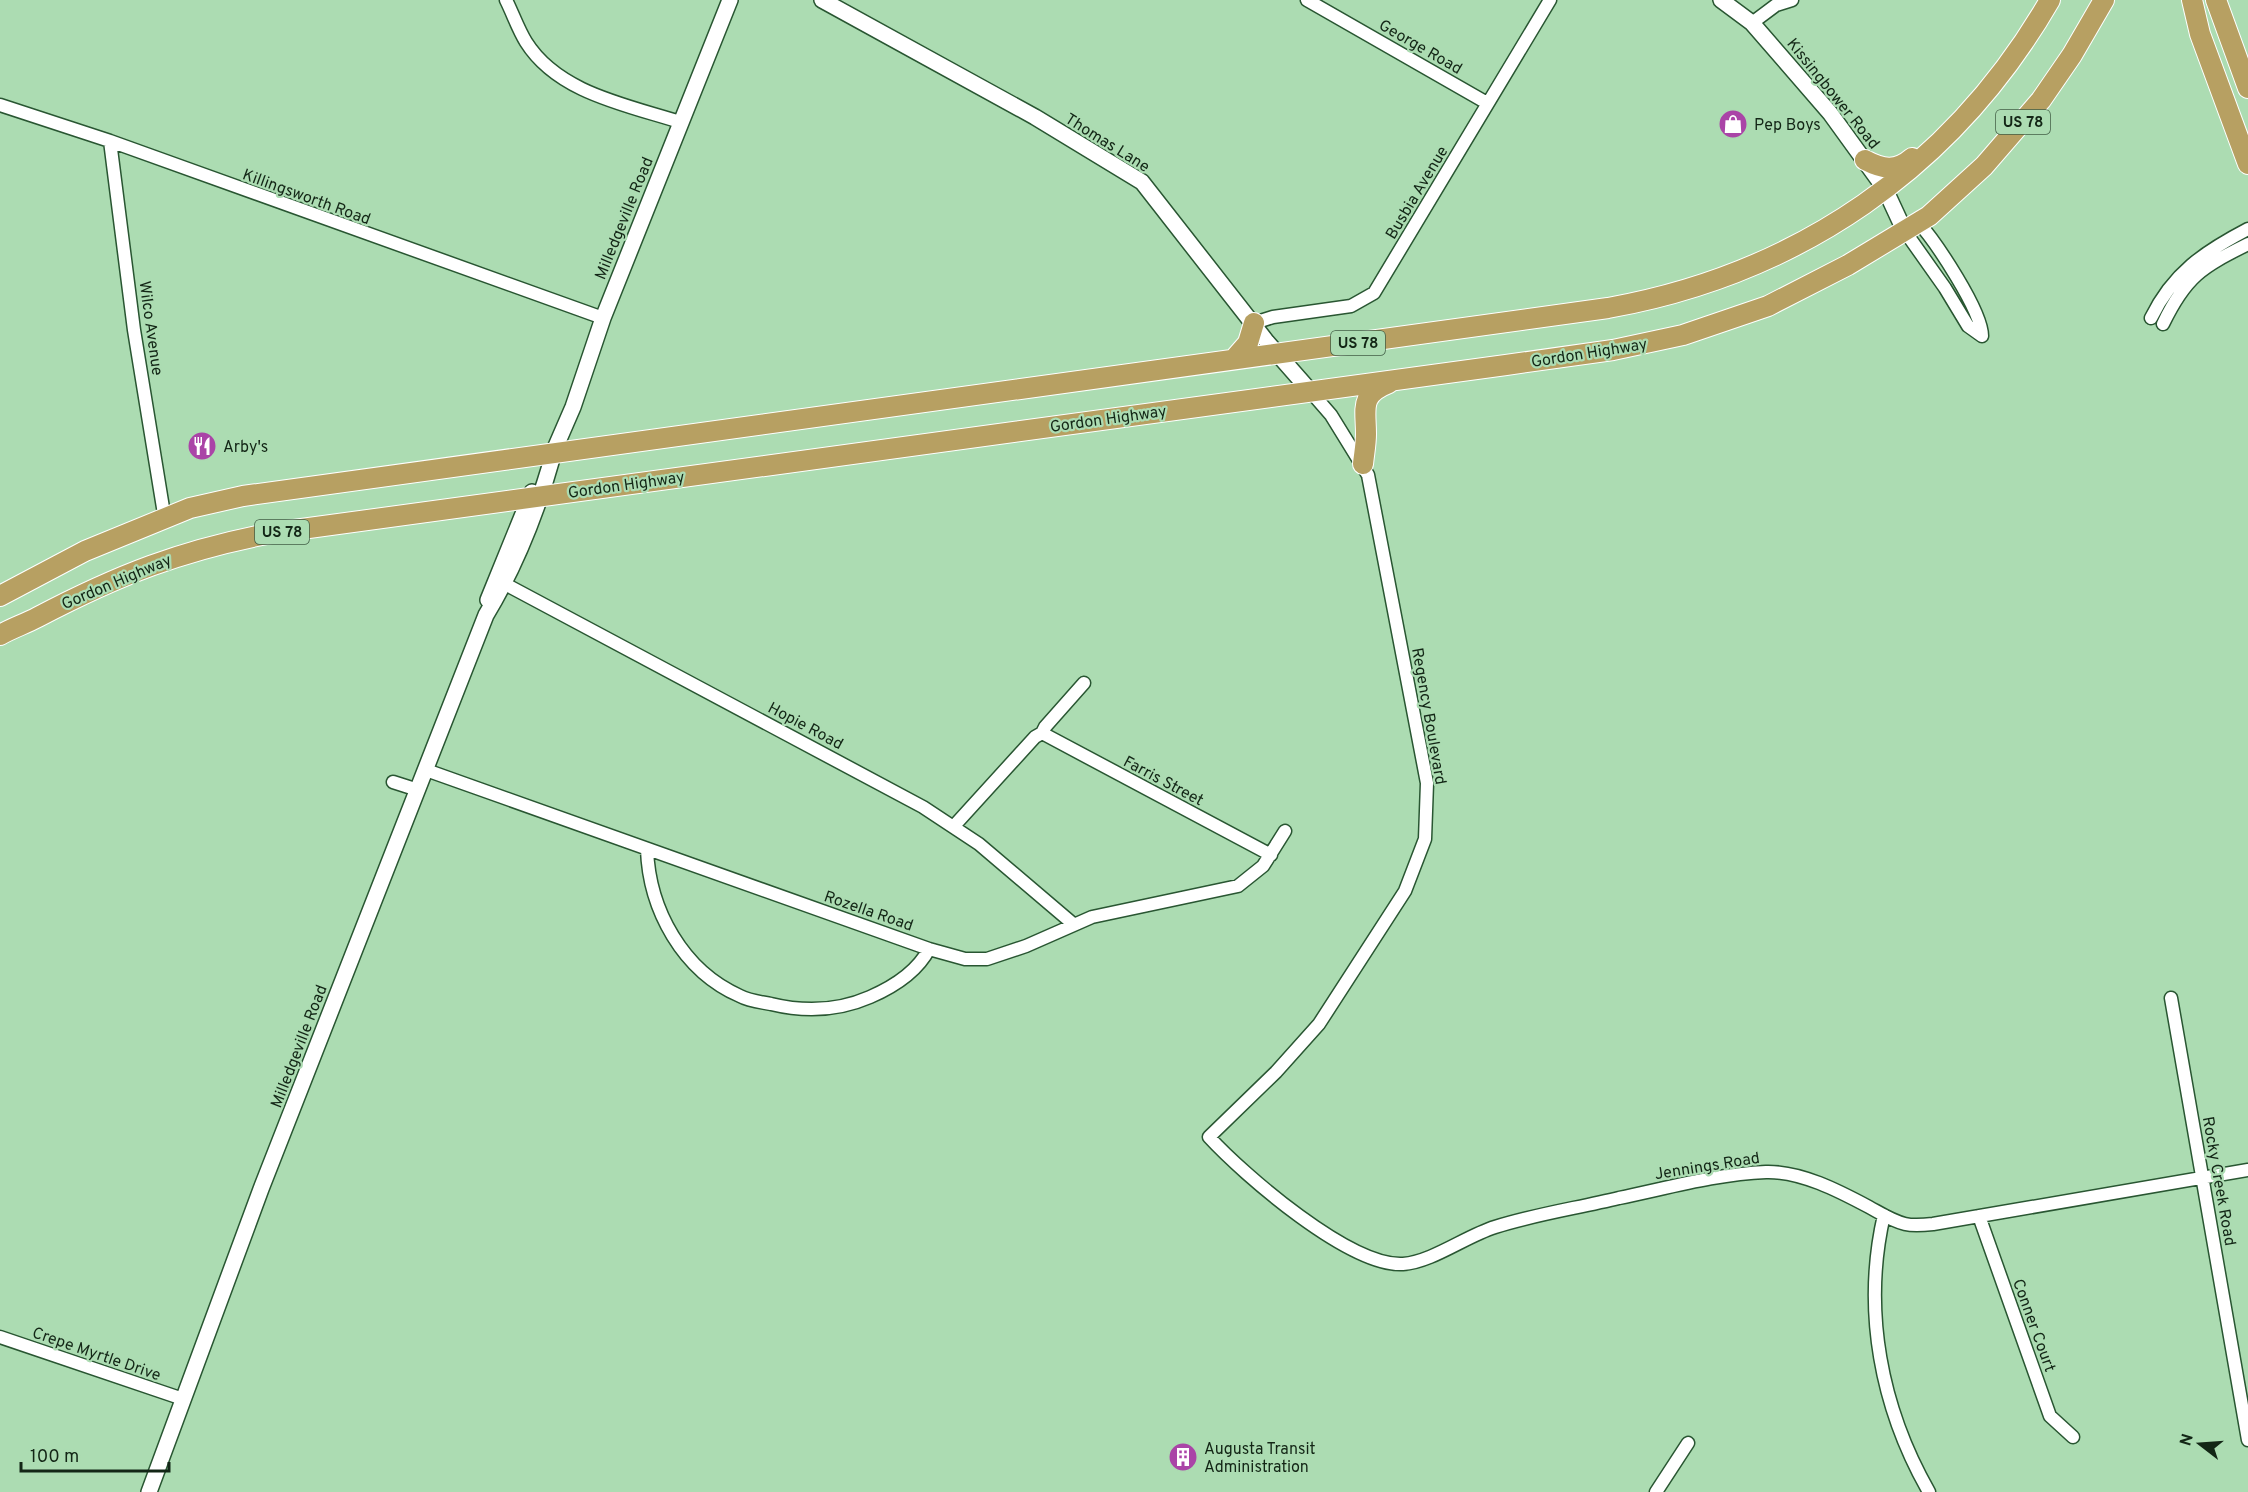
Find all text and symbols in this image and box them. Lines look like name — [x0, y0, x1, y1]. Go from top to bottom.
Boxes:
street label: George Road — [1375, 16, 1465, 80]
street label: Kissingbower Road — [1782, 35, 1883, 154]
shop icon: Pep Boys — [1717, 108, 1749, 140]
street label: Thomas Lane — [1061, 110, 1153, 178]
road number: US 78 — [1996, 110, 2050, 134]
place label: Pep Boys — [1754, 116, 1821, 136]
street label: Busbia Avenue — [1382, 143, 1453, 243]
street label: Milledgeville Road — [591, 155, 659, 283]
street label: Killingsworth Road — [240, 165, 373, 230]
street label: Wilco Avenue — [133, 280, 167, 377]
road number: US 78 — [1331, 331, 1385, 355]
street label: Gordon Highway — [1530, 335, 1649, 373]
street label: Gordon Highway — [1049, 402, 1168, 438]
restaurant icon: Arby's — [186, 430, 218, 462]
place label: Arby's — [223, 438, 268, 458]
street label: Gordon Highway — [567, 468, 686, 504]
road number: US 78 — [255, 520, 309, 544]
street label: Gordon Highway — [59, 551, 175, 615]
street label: Regency Boulevard — [1406, 646, 1450, 786]
street label: Hopie Road — [764, 699, 846, 755]
street label: Farris Street — [1120, 752, 1207, 811]
street label: Rozella Road — [821, 887, 916, 937]
street label: Milledgeville Road — [267, 982, 333, 1111]
street label: Rocky Creek Road — [2197, 1115, 2239, 1248]
street label: Jennings Road — [1653, 1149, 1761, 1185]
street label: Conner Court — [2007, 1276, 2059, 1375]
street label: Crepe Myrtle Drive — [29, 1323, 163, 1386]
north arrow — [2170, 1414, 2230, 1474]
text: N — [2176, 1432, 2199, 1449]
scale bar — [21, 1435, 170, 1473]
place label: Augusta Transit Administration — [1204, 1440, 1316, 1478]
building icon: Augusta Transit Administration — [1167, 1441, 1199, 1473]
text: 100 m — [30, 1446, 79, 1469]

